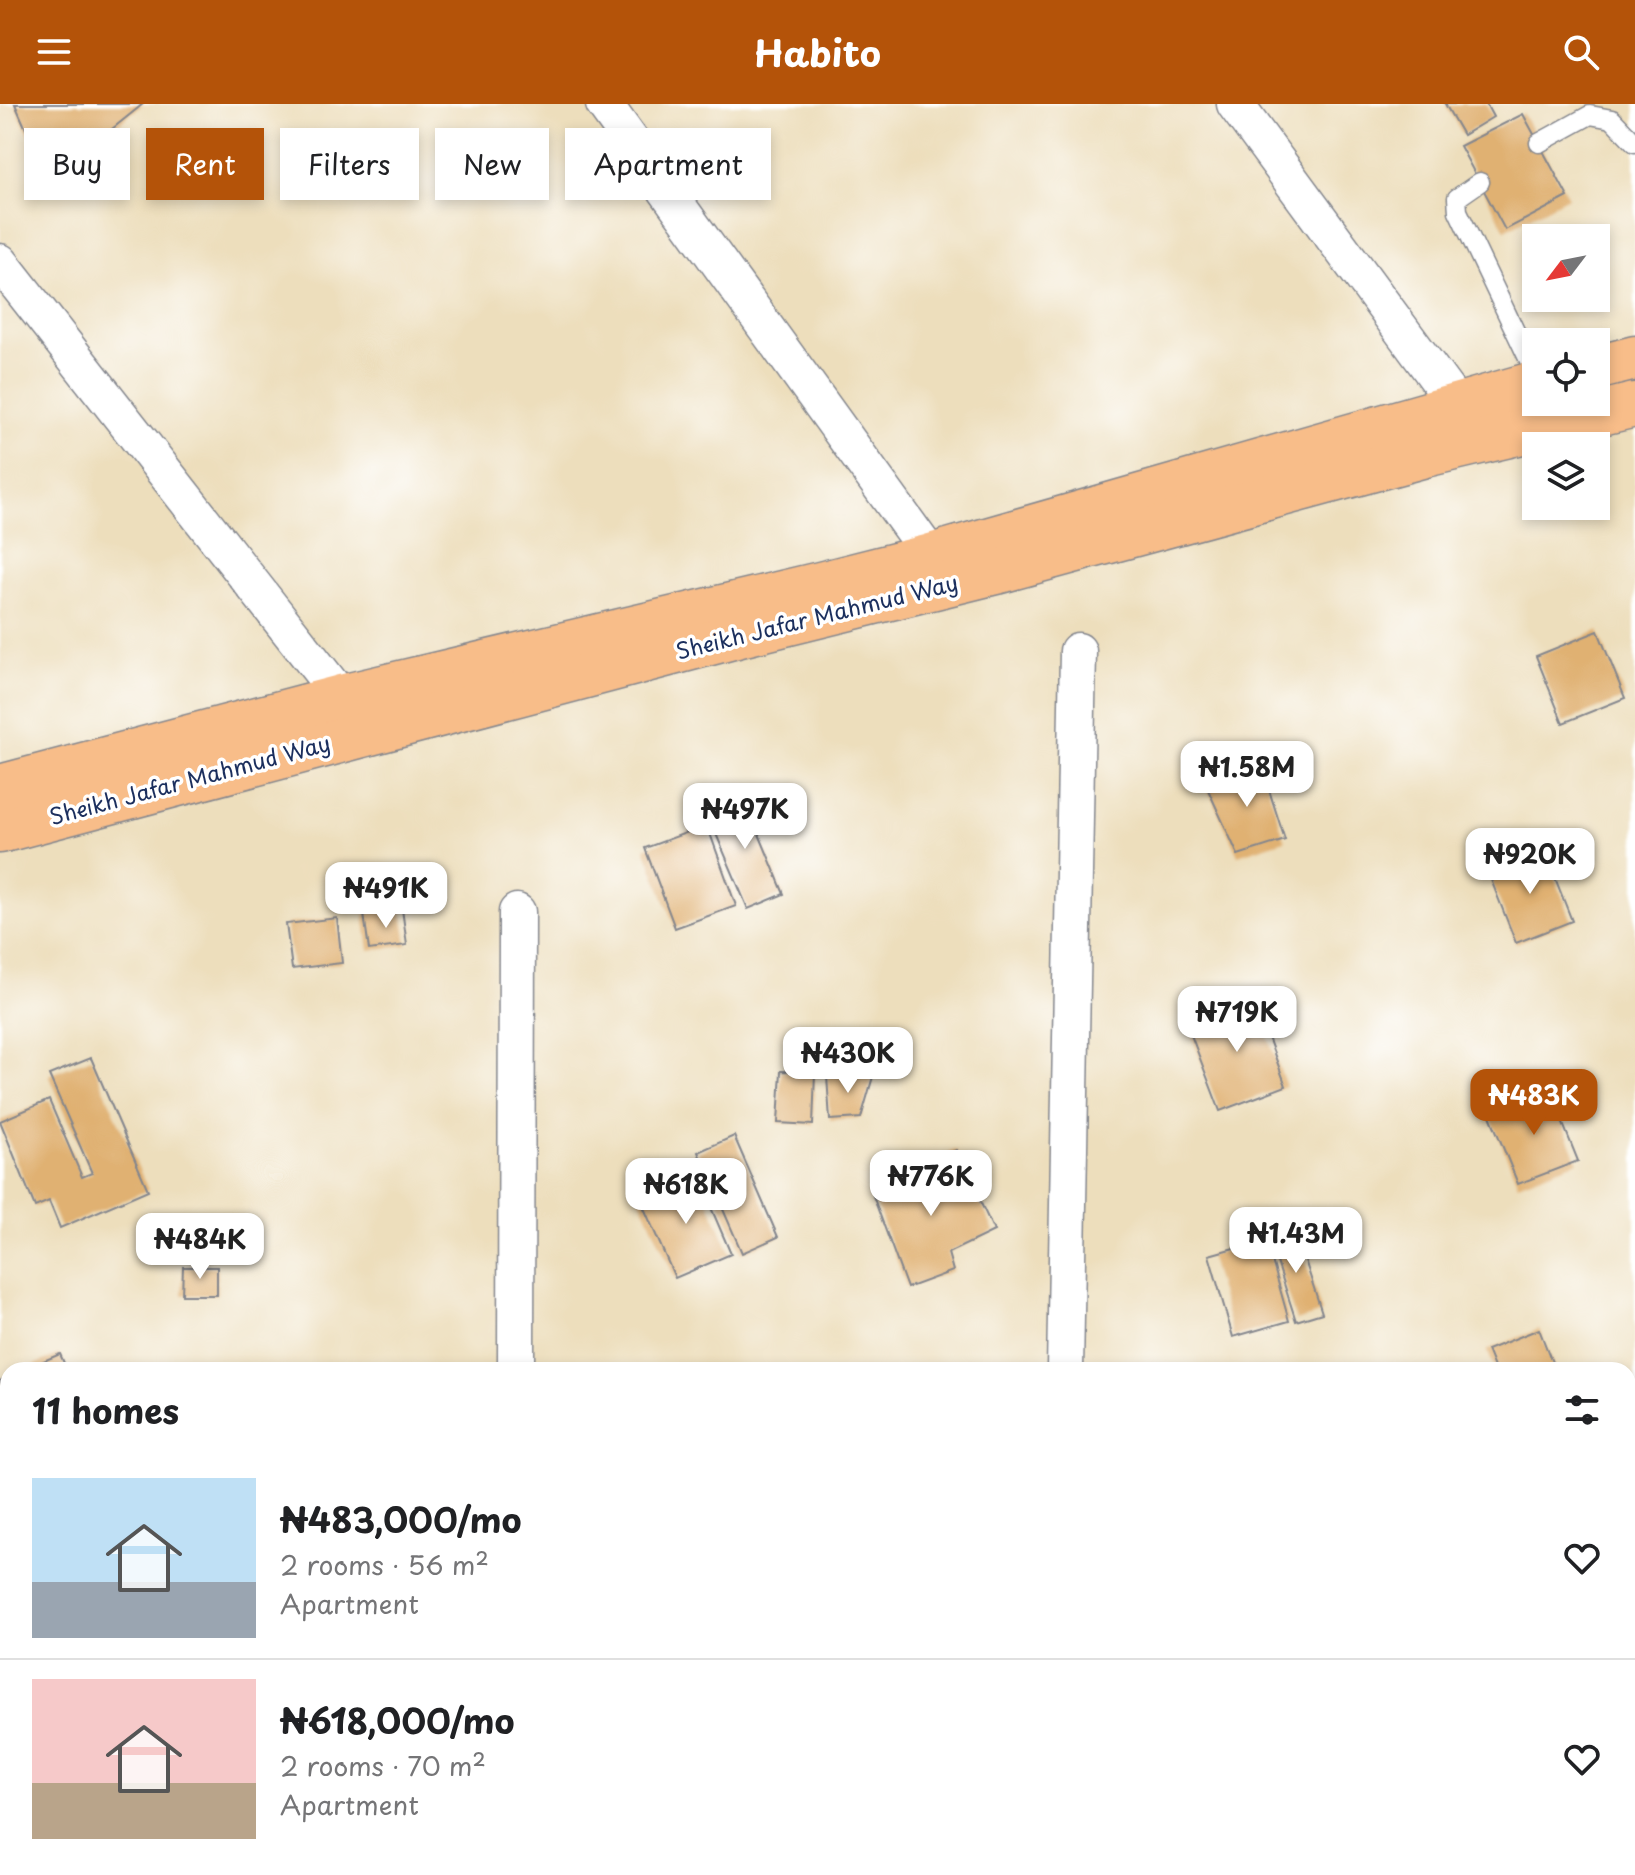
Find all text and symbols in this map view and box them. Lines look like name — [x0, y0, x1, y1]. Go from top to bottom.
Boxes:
text: Habito — [754, 25, 881, 79]
icon: menu — [32, 30, 76, 74]
icon: search — [1559, 30, 1603, 74]
chip: Buy — [24, 128, 130, 200]
chip: Rent — [146, 128, 264, 200]
chip: Filters — [280, 128, 419, 200]
chip: New — [435, 128, 549, 200]
chip: Apartment — [565, 128, 771, 200]
north arrow — [1522, 224, 1610, 312]
map controls — [1522, 224, 1610, 520]
button: locate — [1522, 328, 1610, 416]
button: layers — [1522, 432, 1610, 520]
street label: Sheikh Jafar Mahmud Way — [672, 565, 961, 667]
street label: Sheikh Jafar Mahmud Way — [45, 725, 334, 832]
pin: ₦1.58M — [1182, 741, 1312, 809]
text: ₦1.58M — [1199, 747, 1295, 786]
pin: ₦497K — [689, 783, 801, 851]
text: ₦497K — [701, 789, 789, 828]
pin: ₦920K — [1474, 828, 1586, 896]
text: ₦920K — [1484, 834, 1576, 873]
pin: ₦491K — [330, 862, 442, 930]
text: ₦491K — [343, 868, 429, 907]
pin: ₦719K — [1181, 986, 1293, 1054]
text: ₦719K — [1196, 992, 1278, 1031]
pin: ₦430K — [792, 1027, 904, 1095]
text: ₦430K — [801, 1033, 895, 1072]
pin: ₦483K — [1478, 1069, 1590, 1137]
text: ₦483K — [1488, 1075, 1580, 1114]
pin: ₦776K — [875, 1150, 987, 1218]
text: ₦776K — [888, 1156, 974, 1195]
pin: ₦618K — [630, 1158, 742, 1226]
text: ₦618K — [643, 1164, 729, 1203]
pin: ₦1.43M — [1231, 1207, 1361, 1275]
pin: ₦484K — [144, 1213, 256, 1281]
text: ₦1.43M — [1247, 1213, 1345, 1252]
text: ₦484K — [154, 1219, 246, 1258]
text: 11 homes — [32, 1384, 179, 1436]
icon: filters — [1560, 1388, 1604, 1432]
text: ₦483,000/mo — [280, 1493, 522, 1545]
icon: home — [96, 1510, 192, 1606]
icon: heart — [1560, 1536, 1604, 1580]
text: 2 rooms · 56 m² — [280, 1545, 489, 1584]
text: Apartment — [280, 1584, 419, 1623]
text: ₦618,000/mo — [280, 1694, 515, 1746]
icon: home — [96, 1711, 192, 1807]
icon: heart — [1560, 1737, 1604, 1781]
text: 2 rooms · 70 m² — [280, 1746, 486, 1785]
text: Apartment — [280, 1785, 419, 1824]

